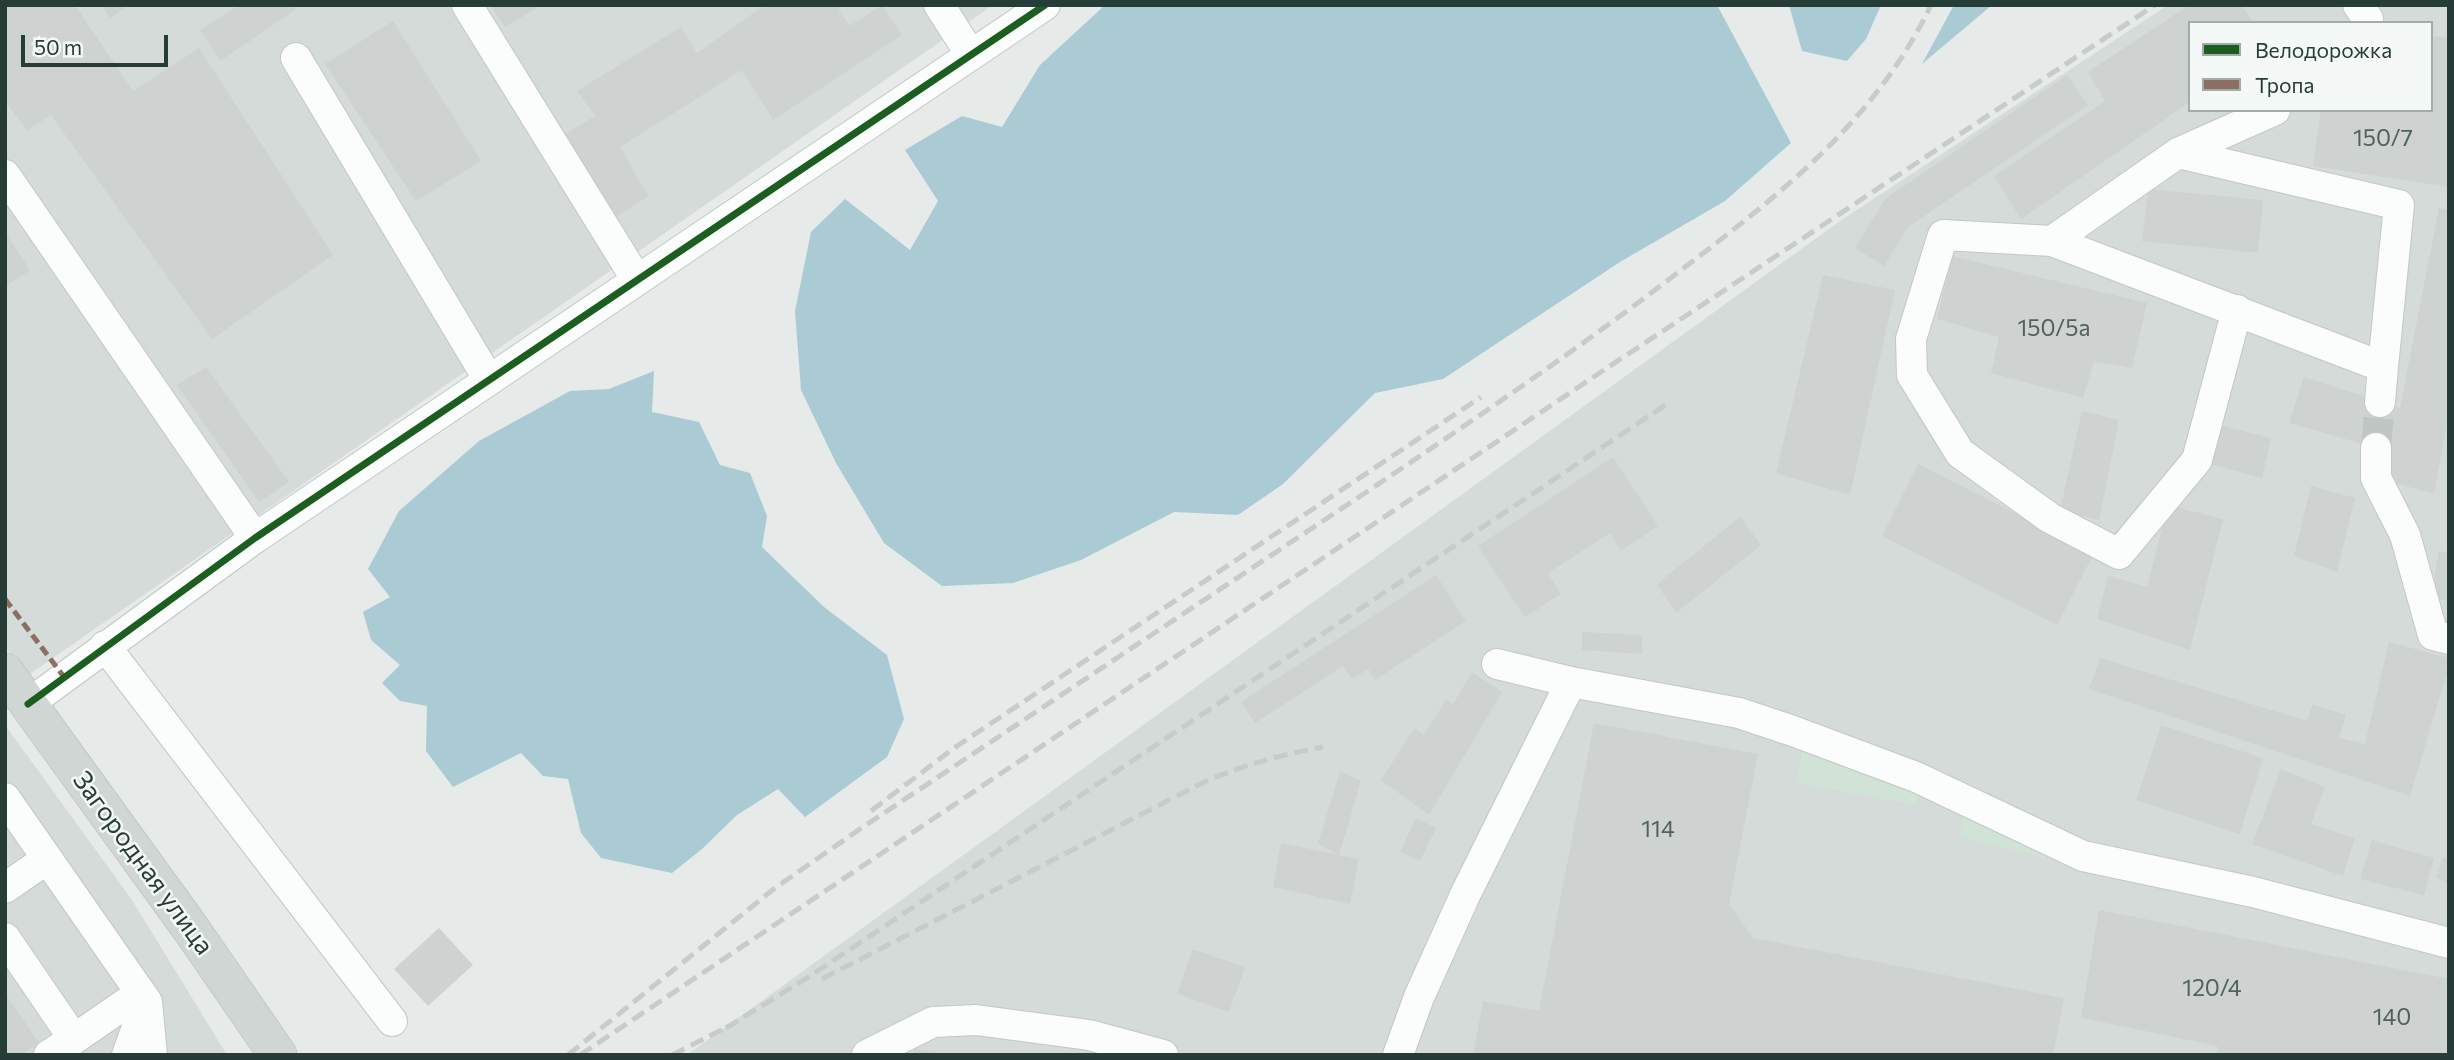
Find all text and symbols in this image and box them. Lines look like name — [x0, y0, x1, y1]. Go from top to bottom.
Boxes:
scale bar — [24, 21, 172, 65]
legend — [2188, 21, 2433, 112]
text: 50 m — [34, 34, 82, 59]
text: Велодорожка — [2255, 37, 2392, 62]
text: Тропа — [2255, 72, 2314, 97]
house number: 150/7 — [2353, 124, 2413, 152]
house number: 150/5а — [2018, 314, 2090, 342]
street label: Загородная улица — [66, 765, 220, 961]
house number: 114 — [1641, 815, 1675, 843]
house number: 120/4 — [2182, 974, 2242, 1002]
house number: 140 — [2373, 1003, 2411, 1031]

